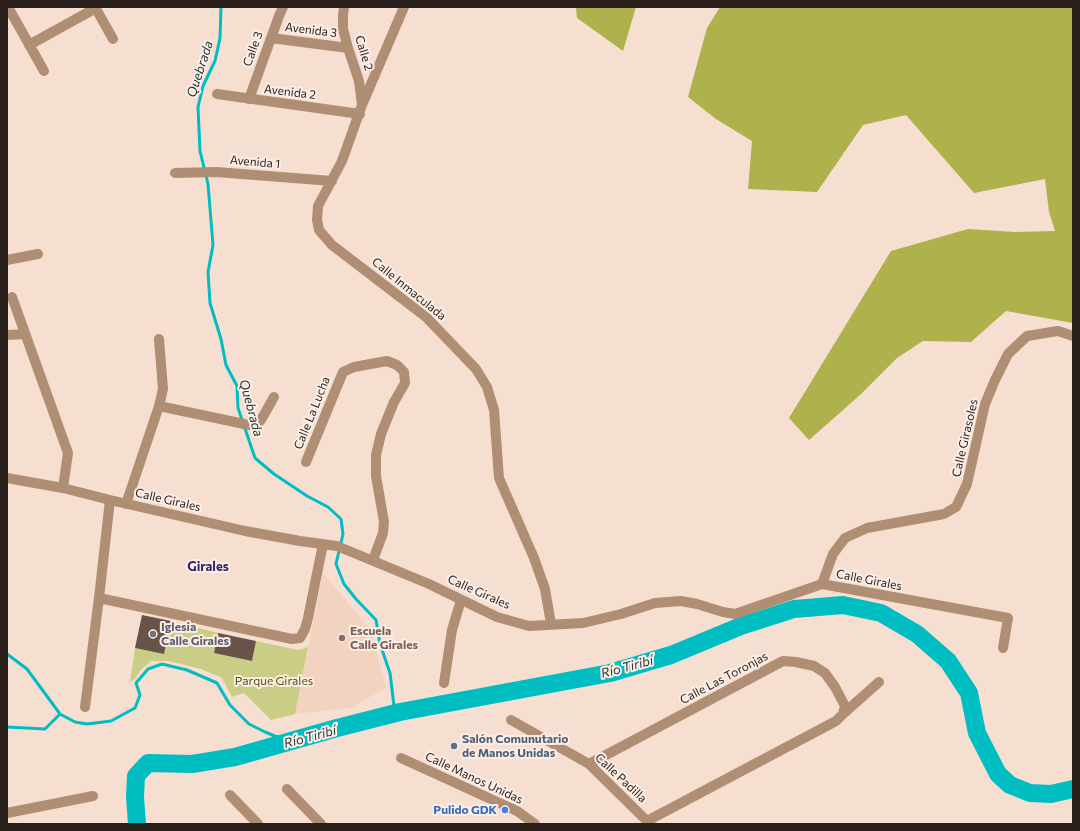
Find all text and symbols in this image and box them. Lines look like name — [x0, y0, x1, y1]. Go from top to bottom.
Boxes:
street label: Avenida 3 — [284, 20, 338, 40]
street label: Calle 3 — [240, 30, 266, 68]
street label: Calle 2 — [352, 34, 376, 72]
water label: Quebrada — [184, 39, 216, 99]
street label: Avenida 2 — [263, 82, 317, 102]
street label: Avenida 1 — [229, 153, 281, 171]
street label: Calle Inmaculada — [369, 255, 449, 323]
street label: Calle La Lucha — [291, 374, 333, 452]
water label: Quebrada — [236, 378, 266, 438]
street label: Calle Girasoles — [949, 398, 981, 478]
street label: Calle Girales — [134, 485, 202, 515]
district label: Girales — [187, 559, 229, 575]
street label: Calle Girales — [835, 567, 903, 593]
street label: Calle Girales — [446, 572, 512, 612]
place label: Iglesia Calle Girales — [161, 620, 229, 648]
place label: Escuela Calle Girales — [350, 624, 418, 652]
marker: Iglesia Calle Girales — [148, 629, 158, 639]
marker: Escuela Calle Girales — [337, 633, 347, 643]
street label: Calle Las Toronjas — [678, 649, 770, 707]
water label: Río Tiribí — [599, 653, 655, 681]
park label: Parque Girales — [235, 674, 313, 688]
water label: Río Tiribí — [282, 723, 338, 751]
place label: Salón Comunutario de Manos Unidas — [462, 732, 569, 760]
marker: Salón Comunutario de Manos Unidas — [449, 741, 459, 751]
street label: Calle Manos Unidas — [423, 749, 525, 807]
street label: Calle Padilla — [592, 750, 650, 806]
place label: Pulido GDK — [433, 803, 497, 817]
marker: Pulido GDK — [500, 805, 510, 815]

